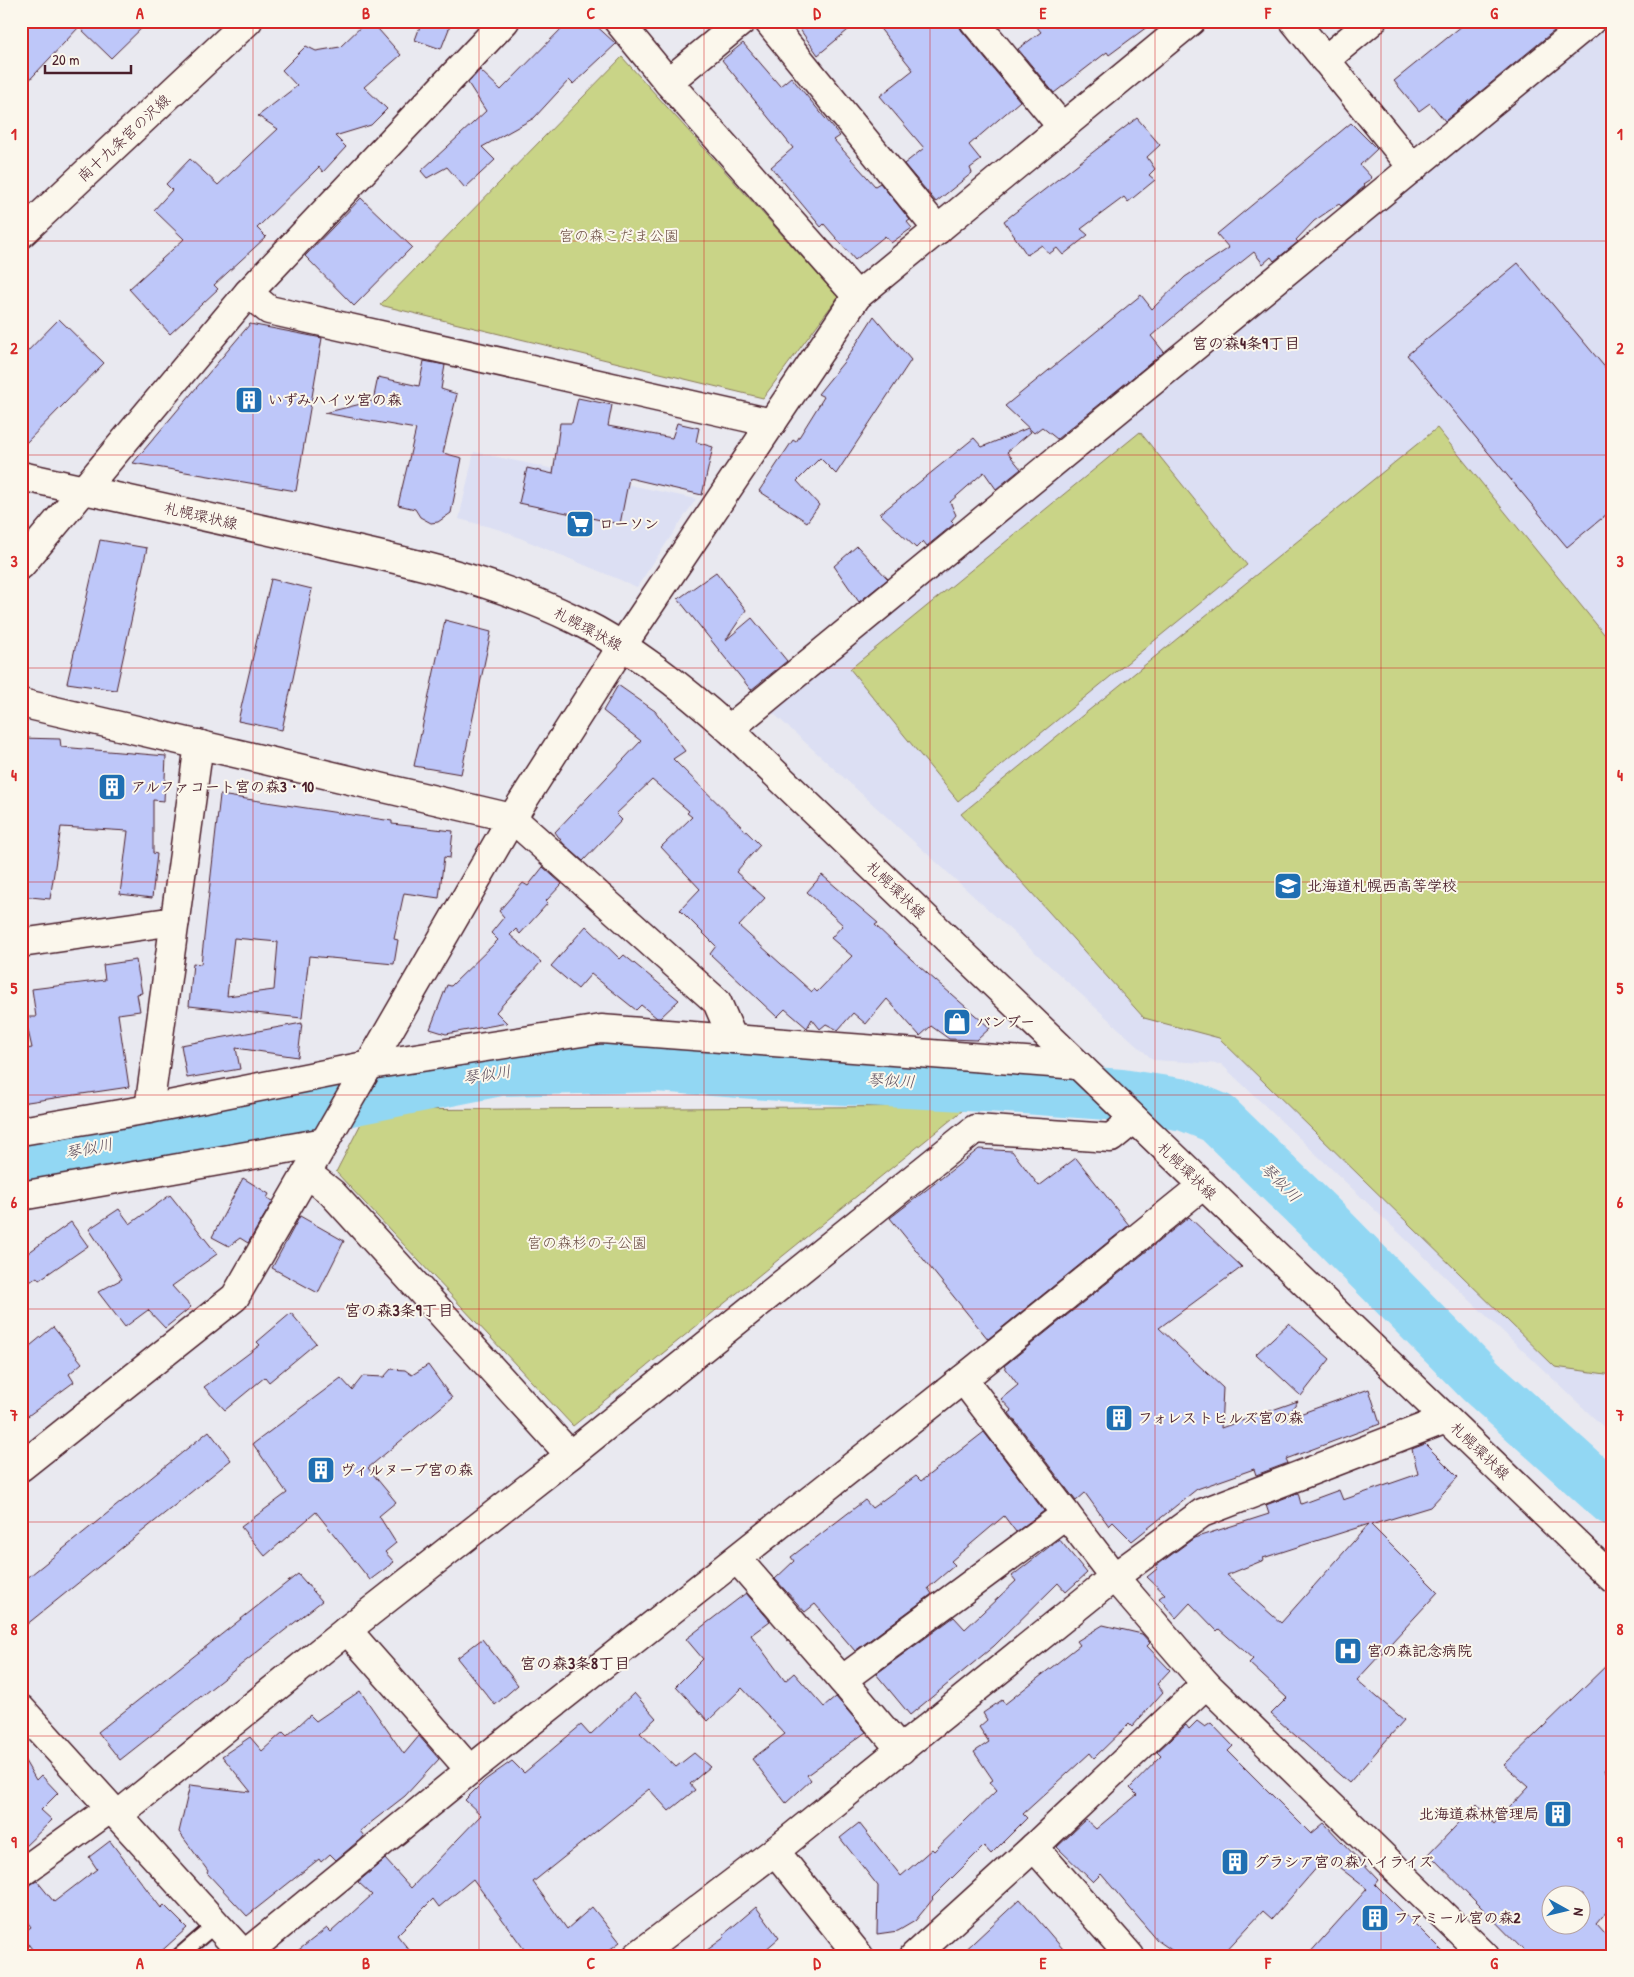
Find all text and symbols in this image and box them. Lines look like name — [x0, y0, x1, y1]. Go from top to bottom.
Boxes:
text: A — [136, 2, 144, 24]
text: B — [362, 2, 370, 24]
text: C — [587, 2, 596, 24]
text: D — [813, 2, 821, 24]
text: E — [1039, 2, 1047, 24]
text: F — [1264, 2, 1272, 24]
text: G — [1490, 2, 1498, 24]
scale bar — [45, 42, 131, 74]
text: 20 m — [52, 49, 79, 70]
street label: 南十九条宮の沢線 — [73, 89, 175, 186]
text: 1 — [11, 123, 17, 145]
text: 1 — [1617, 123, 1623, 145]
park label: 宮の森こだま公園 — [559, 225, 679, 246]
district label: 宮の森4条9丁目 — [1192, 332, 1300, 354]
text: 2 — [10, 337, 18, 359]
text: 2 — [1616, 337, 1624, 359]
building icon: いずみハイツ宮の森 — [234, 385, 264, 415]
place label: いずみハイツ宮の森 — [268, 389, 402, 410]
street label: 札幌環状線 — [162, 497, 240, 534]
supermarket icon: ローソン — [565, 509, 595, 539]
place label: ローソン — [599, 513, 659, 534]
text: 3 — [10, 550, 18, 572]
text: 3 — [1616, 550, 1624, 572]
street label: 札幌環状線 — [550, 602, 626, 655]
text: 4 — [11, 764, 17, 786]
text: 4 — [1617, 764, 1623, 786]
building icon: アルファコート宮の森3・10 — [97, 772, 127, 802]
place label: アルファコート宮の森3・10 — [131, 776, 314, 797]
street label: 札幌環状線 — [862, 856, 931, 923]
school or university icon: 北海道札幌西高等学校 — [1273, 871, 1303, 901]
place label: 北海道札幌西高等学校 — [1307, 875, 1457, 896]
text: 5 — [11, 977, 18, 999]
text: 5 — [1617, 977, 1624, 999]
shop icon: バンブー — [942, 1007, 972, 1037]
place label: バンブー — [976, 1011, 1035, 1032]
water label: 琴似川 — [462, 1060, 512, 1088]
water label: 琴似川 — [866, 1068, 916, 1092]
water label: 琴似川 — [63, 1133, 115, 1163]
street label: 札幌環状線 — [1153, 1137, 1222, 1204]
water label: 琴似川 — [1256, 1157, 1306, 1207]
text: 6 — [11, 1191, 18, 1213]
text: 6 — [1617, 1191, 1624, 1213]
park label: 宮の森杉の子公園 — [527, 1232, 647, 1253]
district label: 宮の森3条9丁目 — [344, 1299, 454, 1321]
building icon: フォレストヒルズ宮の森 — [1104, 1403, 1134, 1433]
text: 7 — [9, 1404, 18, 1426]
text: 7 — [1615, 1404, 1624, 1426]
place label: フォレストヒルズ宮の森 — [1138, 1407, 1303, 1428]
street label: 札幌環状線 — [1446, 1417, 1515, 1484]
building icon: ヴィルヌーブ宮の森 — [306, 1455, 336, 1485]
place label: ヴィルヌーブ宮の森 — [340, 1459, 473, 1480]
text: 8 — [11, 1618, 18, 1640]
text: 8 — [1617, 1618, 1624, 1640]
hospital icon: 宮の森記念病院 — [1333, 1636, 1363, 1666]
place label: 宮の森記念病院 — [1367, 1640, 1472, 1661]
district label: 宮の森3条8丁目 — [520, 1652, 630, 1674]
building icon: 北海道森林管理局 — [1543, 1799, 1573, 1829]
place label: 北海道森林管理局 — [1419, 1803, 1539, 1824]
text: 9 — [11, 1831, 17, 1853]
text: 9 — [1617, 1831, 1623, 1853]
building icon: グラシア宮の森ハイライズ — [1220, 1847, 1250, 1877]
place label: グラシア宮の森ハイライズ — [1254, 1851, 1433, 1872]
north arrow — [1542, 1884, 1592, 1934]
building icon: ファミール宮の森2 — [1360, 1903, 1390, 1933]
place label: ファミール宮の森2 — [1394, 1907, 1521, 1928]
text: N — [1569, 1907, 1589, 1917]
text: A — [136, 1952, 144, 1974]
text: B — [362, 1952, 370, 1974]
text: C — [587, 1952, 596, 1974]
text: D — [813, 1952, 821, 1974]
text: E — [1039, 1952, 1047, 1974]
text: F — [1264, 1952, 1272, 1974]
text: G — [1490, 1952, 1498, 1974]

